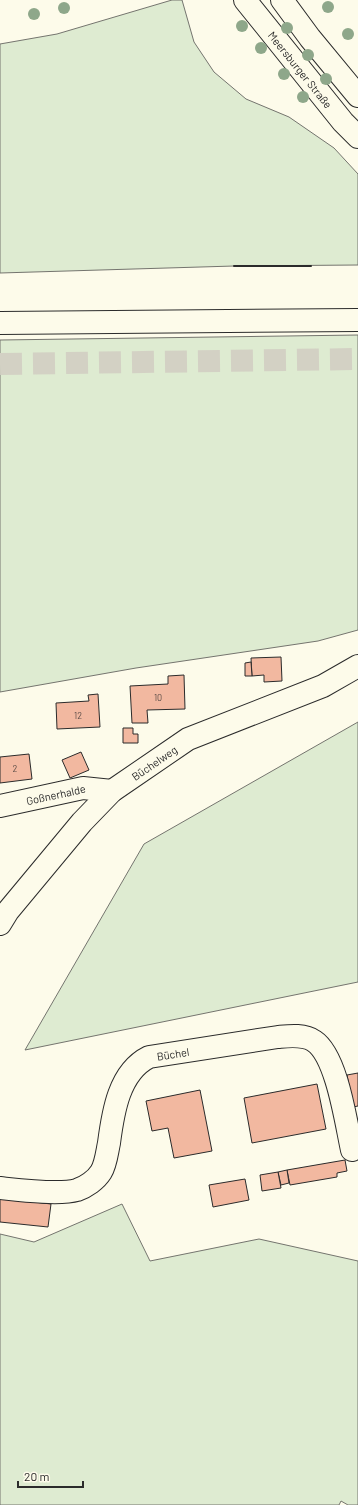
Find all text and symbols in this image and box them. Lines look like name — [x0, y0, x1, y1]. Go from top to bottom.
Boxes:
street label: Meersburger Straße — [266, 28, 336, 110]
house number: 10 — [154, 692, 162, 703]
house number: 12 — [74, 710, 82, 721]
street label: Büchelweg — [129, 742, 179, 782]
house number: 2 — [13, 763, 18, 774]
street label: Goßnerhalde — [25, 781, 87, 807]
street label: Büchel — [156, 1044, 190, 1062]
scale bar — [18, 1463, 83, 1489]
text: 20 m — [24, 1469, 50, 1483]

